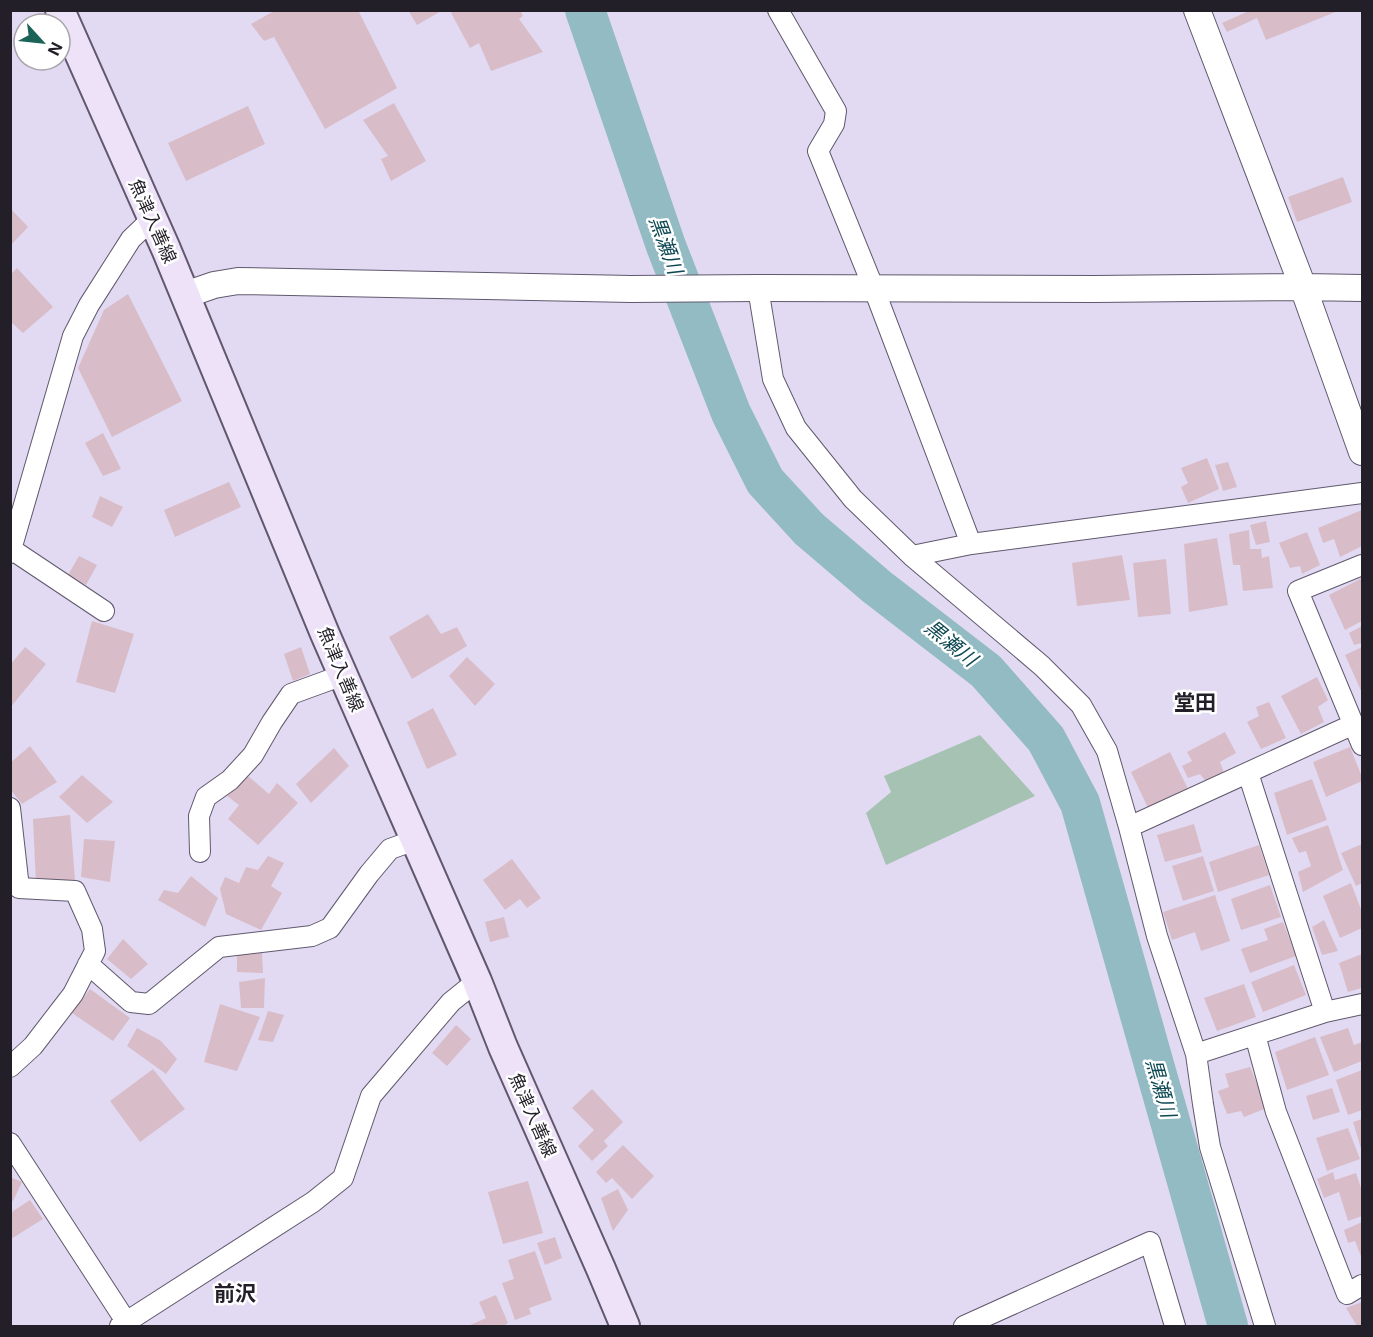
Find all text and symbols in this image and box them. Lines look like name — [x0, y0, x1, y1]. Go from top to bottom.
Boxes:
north arrow — [12, 12, 72, 72]
text: N — [44, 39, 67, 59]
street label: 魚津入善線 — [125, 176, 181, 266]
water label: 黒瀬川 — [644, 213, 688, 279]
water label: 黒瀬川 — [920, 615, 983, 672]
street label: 魚津入善線 — [314, 623, 368, 715]
district label: 堂田 — [1174, 690, 1216, 715]
water label: 黒瀬川 — [1141, 1056, 1181, 1122]
street label: 魚津入善線 — [505, 1070, 561, 1160]
district label: 前沢 — [214, 1281, 256, 1306]

